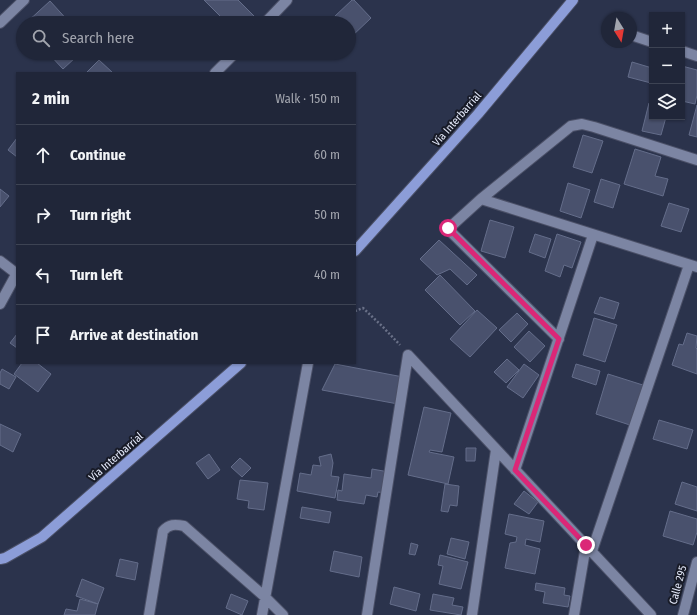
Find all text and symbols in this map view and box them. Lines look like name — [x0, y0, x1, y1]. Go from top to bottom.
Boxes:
north arrow — [601, 12, 637, 48]
map controls — [649, 12, 685, 120]
button: + — [649, 12, 685, 48]
search box — [16, 16, 356, 60]
icon: search — [30, 27, 52, 49]
text: Search here — [62, 29, 134, 47]
button: − — [649, 48, 685, 84]
button: layers — [649, 84, 685, 120]
text: 2 min — [32, 88, 70, 109]
street label: Vía Interbarrial — [430, 89, 484, 149]
text: Walk · 150 m — [275, 91, 340, 106]
icon: ahead — [32, 144, 54, 166]
text: Continue — [70, 146, 126, 164]
text: 60 m — [314, 147, 340, 162]
icon: right — [32, 204, 54, 226]
text: Turn right — [70, 206, 131, 224]
text: 50 m — [314, 207, 340, 222]
route start — [439, 219, 457, 237]
icon: left — [32, 264, 54, 286]
text: Turn left — [70, 266, 123, 284]
text: 40 m — [314, 267, 340, 282]
icon: arrive — [32, 324, 54, 346]
text: Arrive at destination — [70, 326, 198, 344]
street label: Vía Interbarrial — [86, 430, 146, 484]
route end — [577, 536, 595, 554]
street label: Calle 295 — [667, 564, 689, 606]

